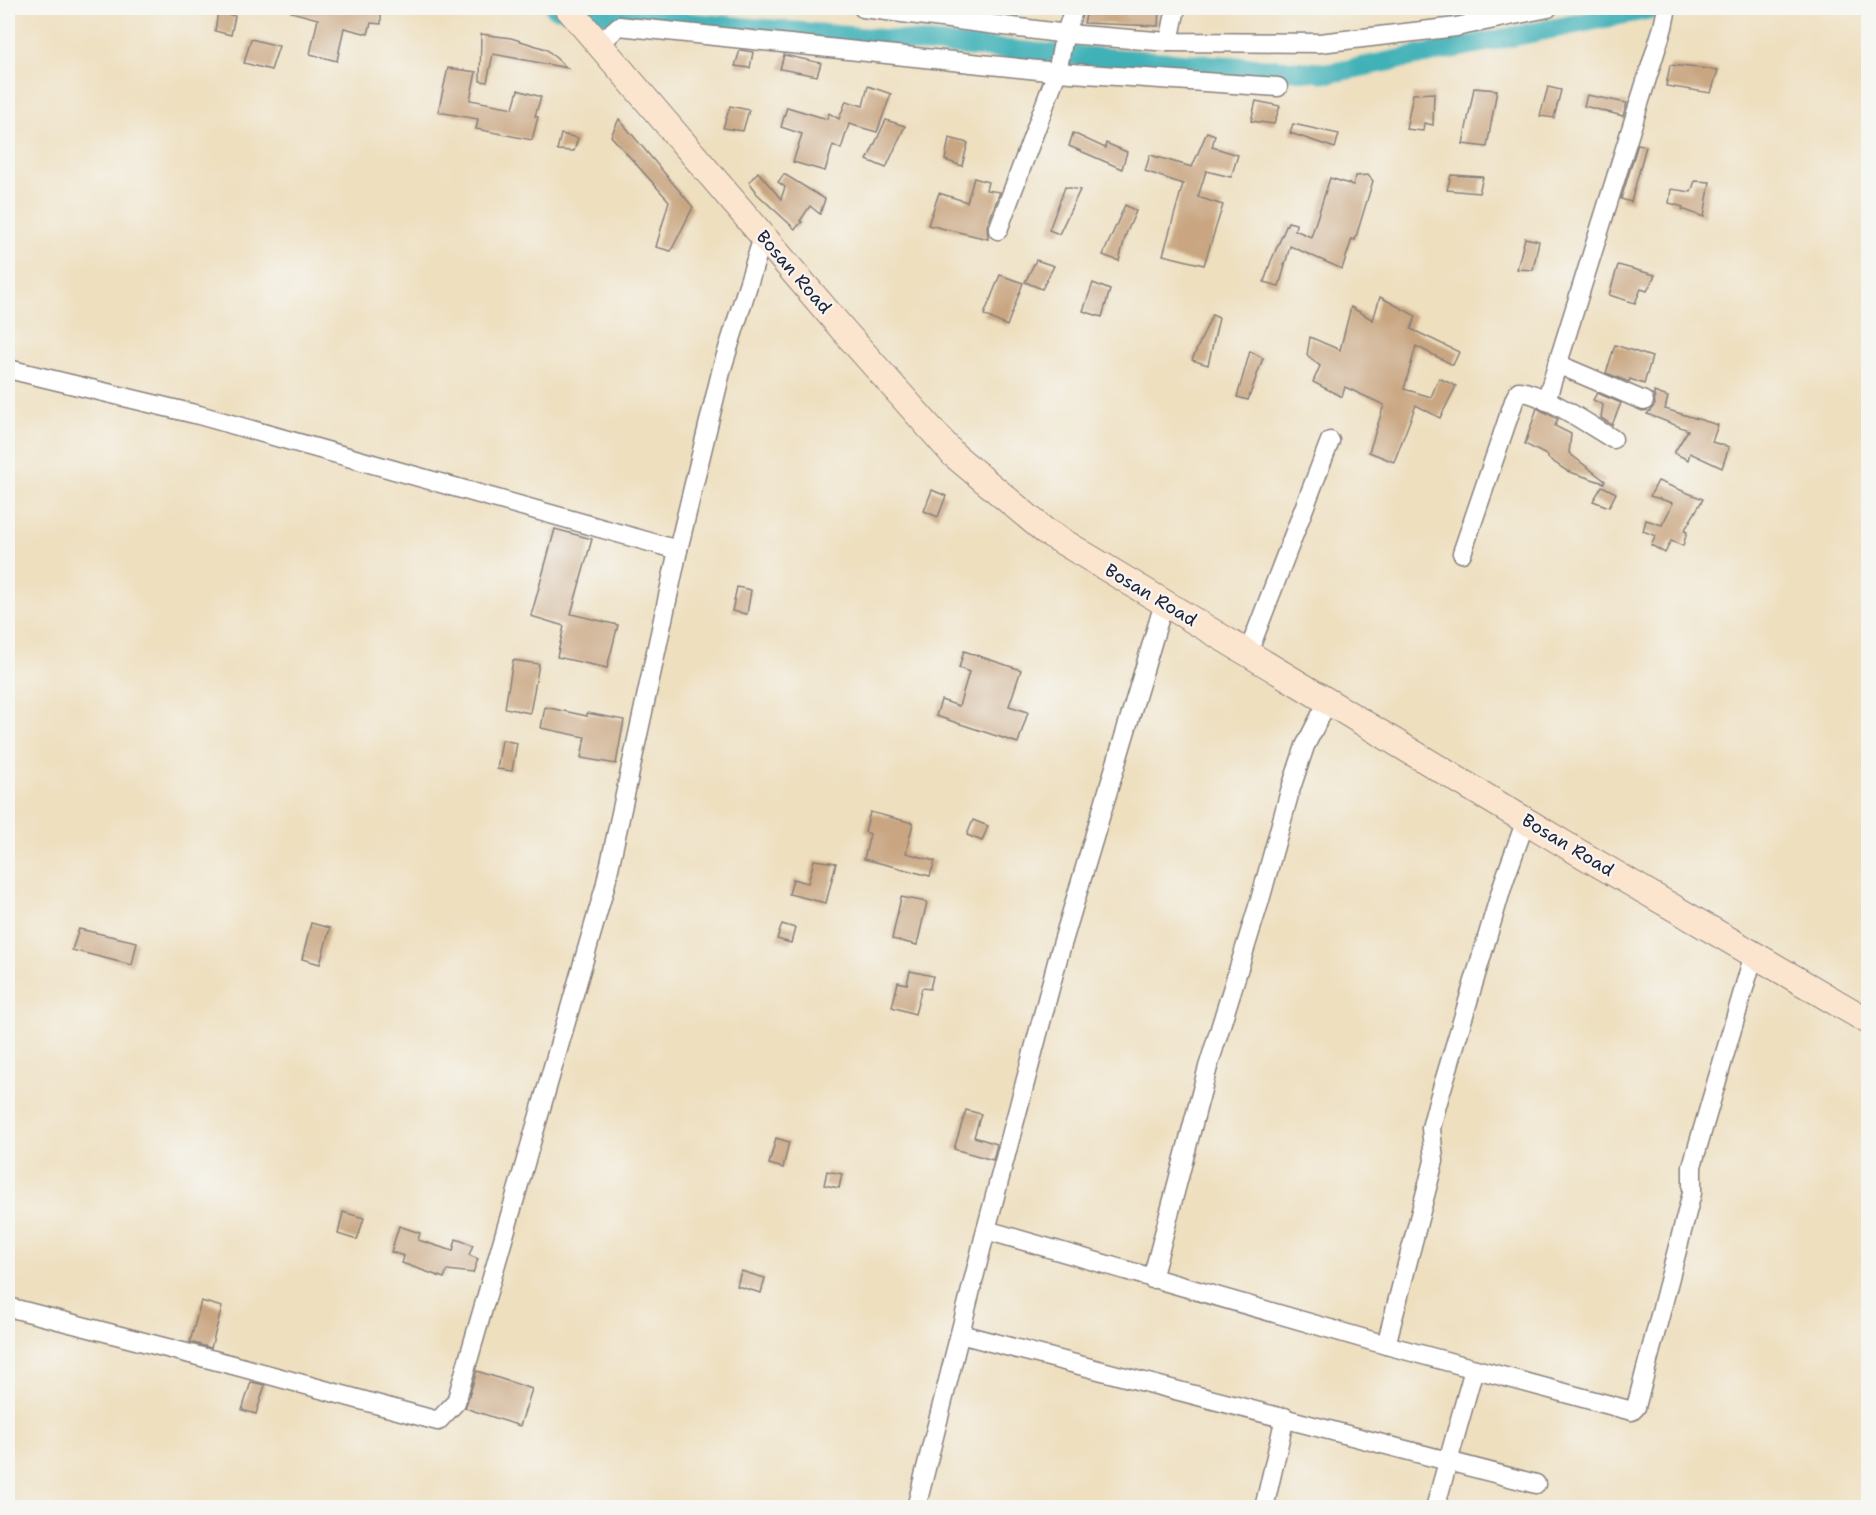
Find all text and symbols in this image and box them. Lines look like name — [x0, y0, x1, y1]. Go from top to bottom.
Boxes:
street label: Bosan Road — [751, 225, 837, 319]
street label: Bosan Road — [1101, 558, 1201, 632]
street label: Bosan Road — [1518, 808, 1618, 882]

